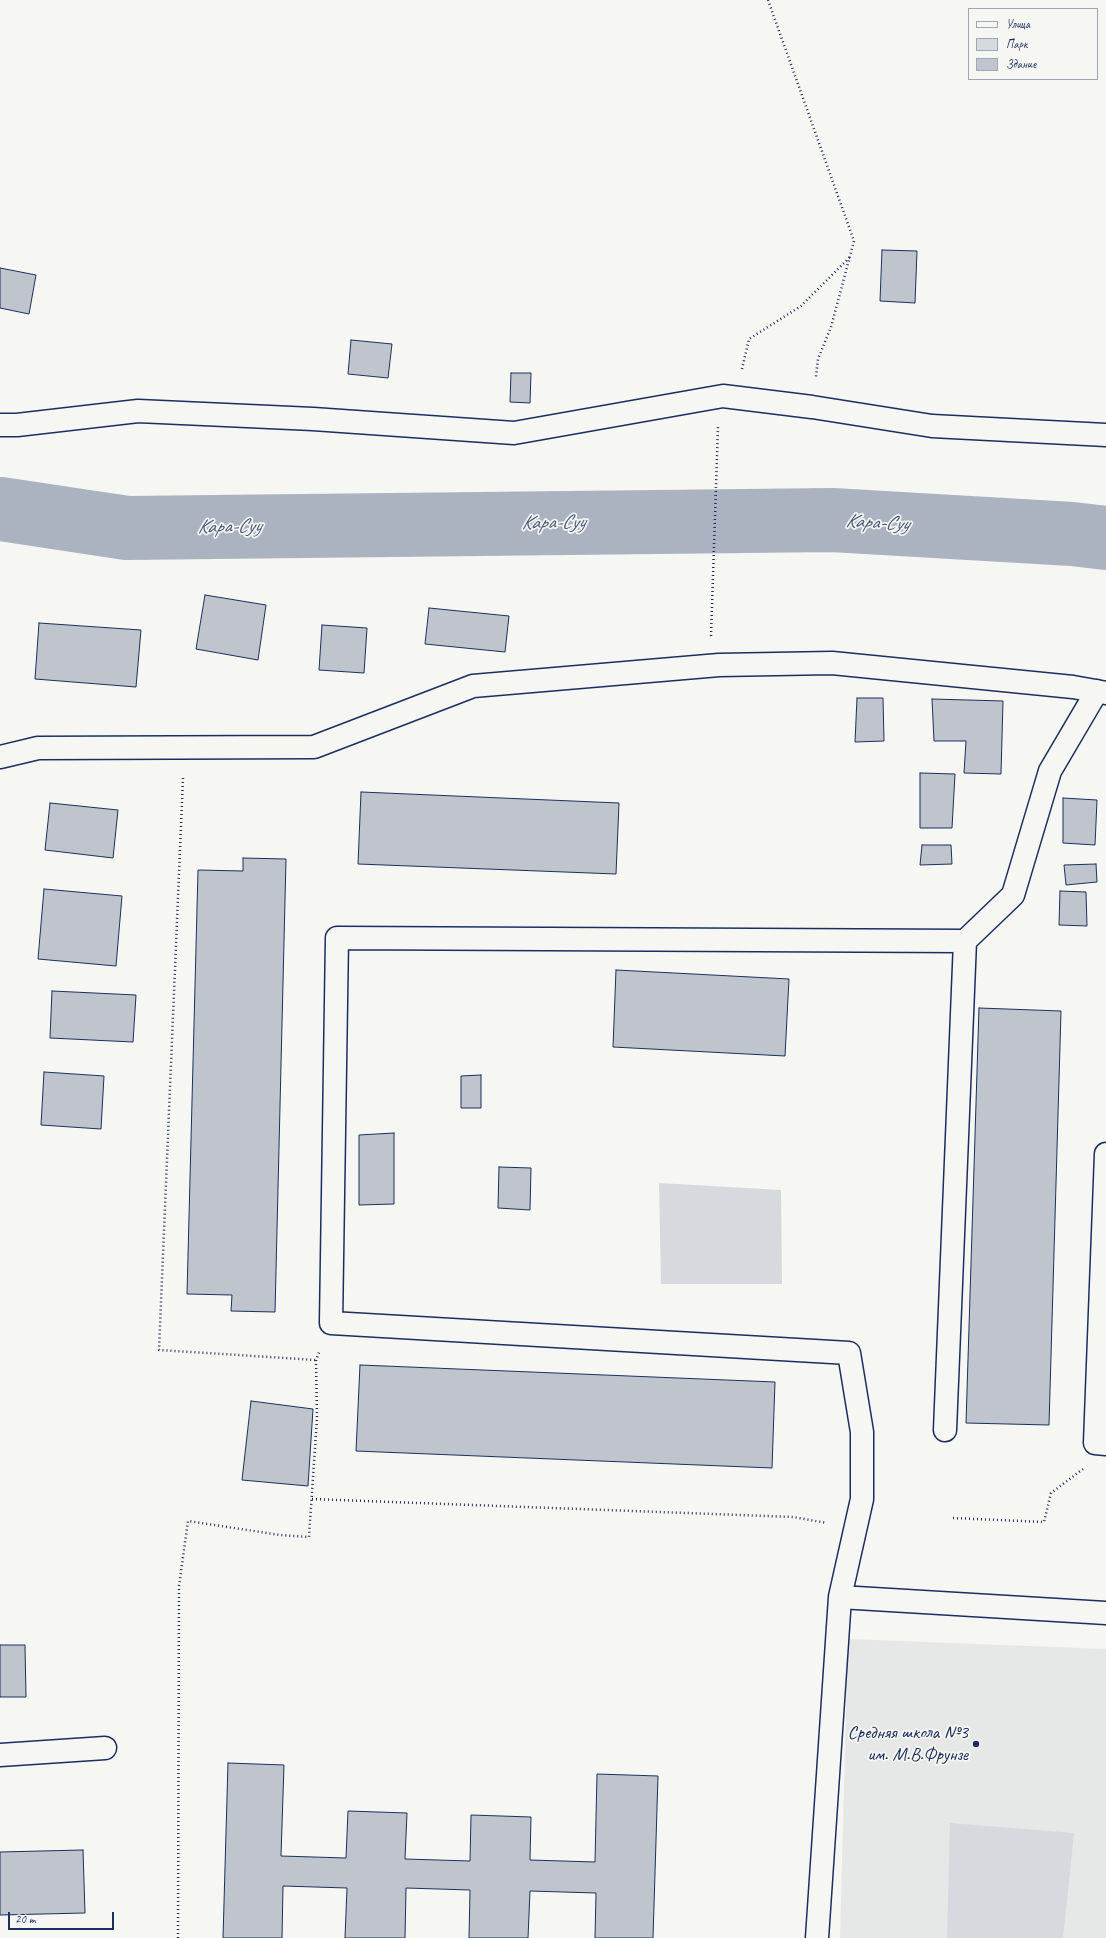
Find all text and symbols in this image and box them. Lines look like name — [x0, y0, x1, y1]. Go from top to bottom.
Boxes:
legend — [968, 8, 1098, 80]
text: Улица — [1006, 16, 1030, 32]
text: Парк — [1006, 36, 1027, 52]
text: Здание — [1006, 56, 1036, 72]
water label: Кара-Суу — [845, 509, 909, 537]
water label: Кара-Суу — [521, 510, 585, 536]
water label: Кара-Суу — [197, 514, 261, 540]
place label: Средняя школа №3 им. М.В.Фрунзе — [848, 1722, 968, 1766]
marker: Средняя школа №3 им. М.В.Фрунзе — [971, 1739, 981, 1749]
scale bar — [10, 1904, 116, 1930]
text: 20 m — [15, 1911, 35, 1927]

